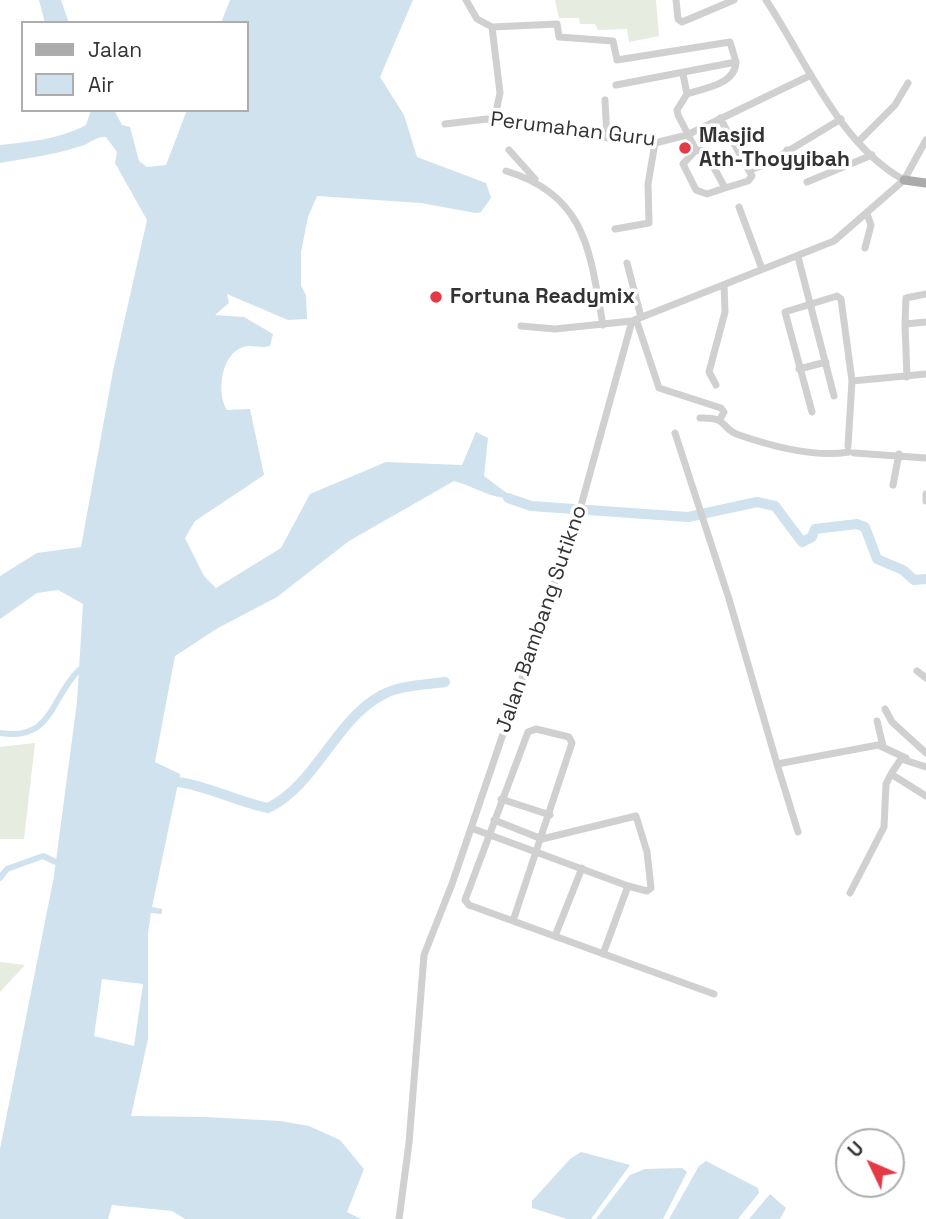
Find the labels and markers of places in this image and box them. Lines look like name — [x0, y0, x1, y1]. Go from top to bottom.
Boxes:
place label: Masjid Ath-Thoyyibah — [699, 123, 850, 173]
marker: Masjid Ath-Thoyyibah — [677, 140, 693, 156]
place label: Fortuna Readymix — [450, 284, 635, 310]
marker: Fortuna Readymix — [428, 289, 444, 305]

